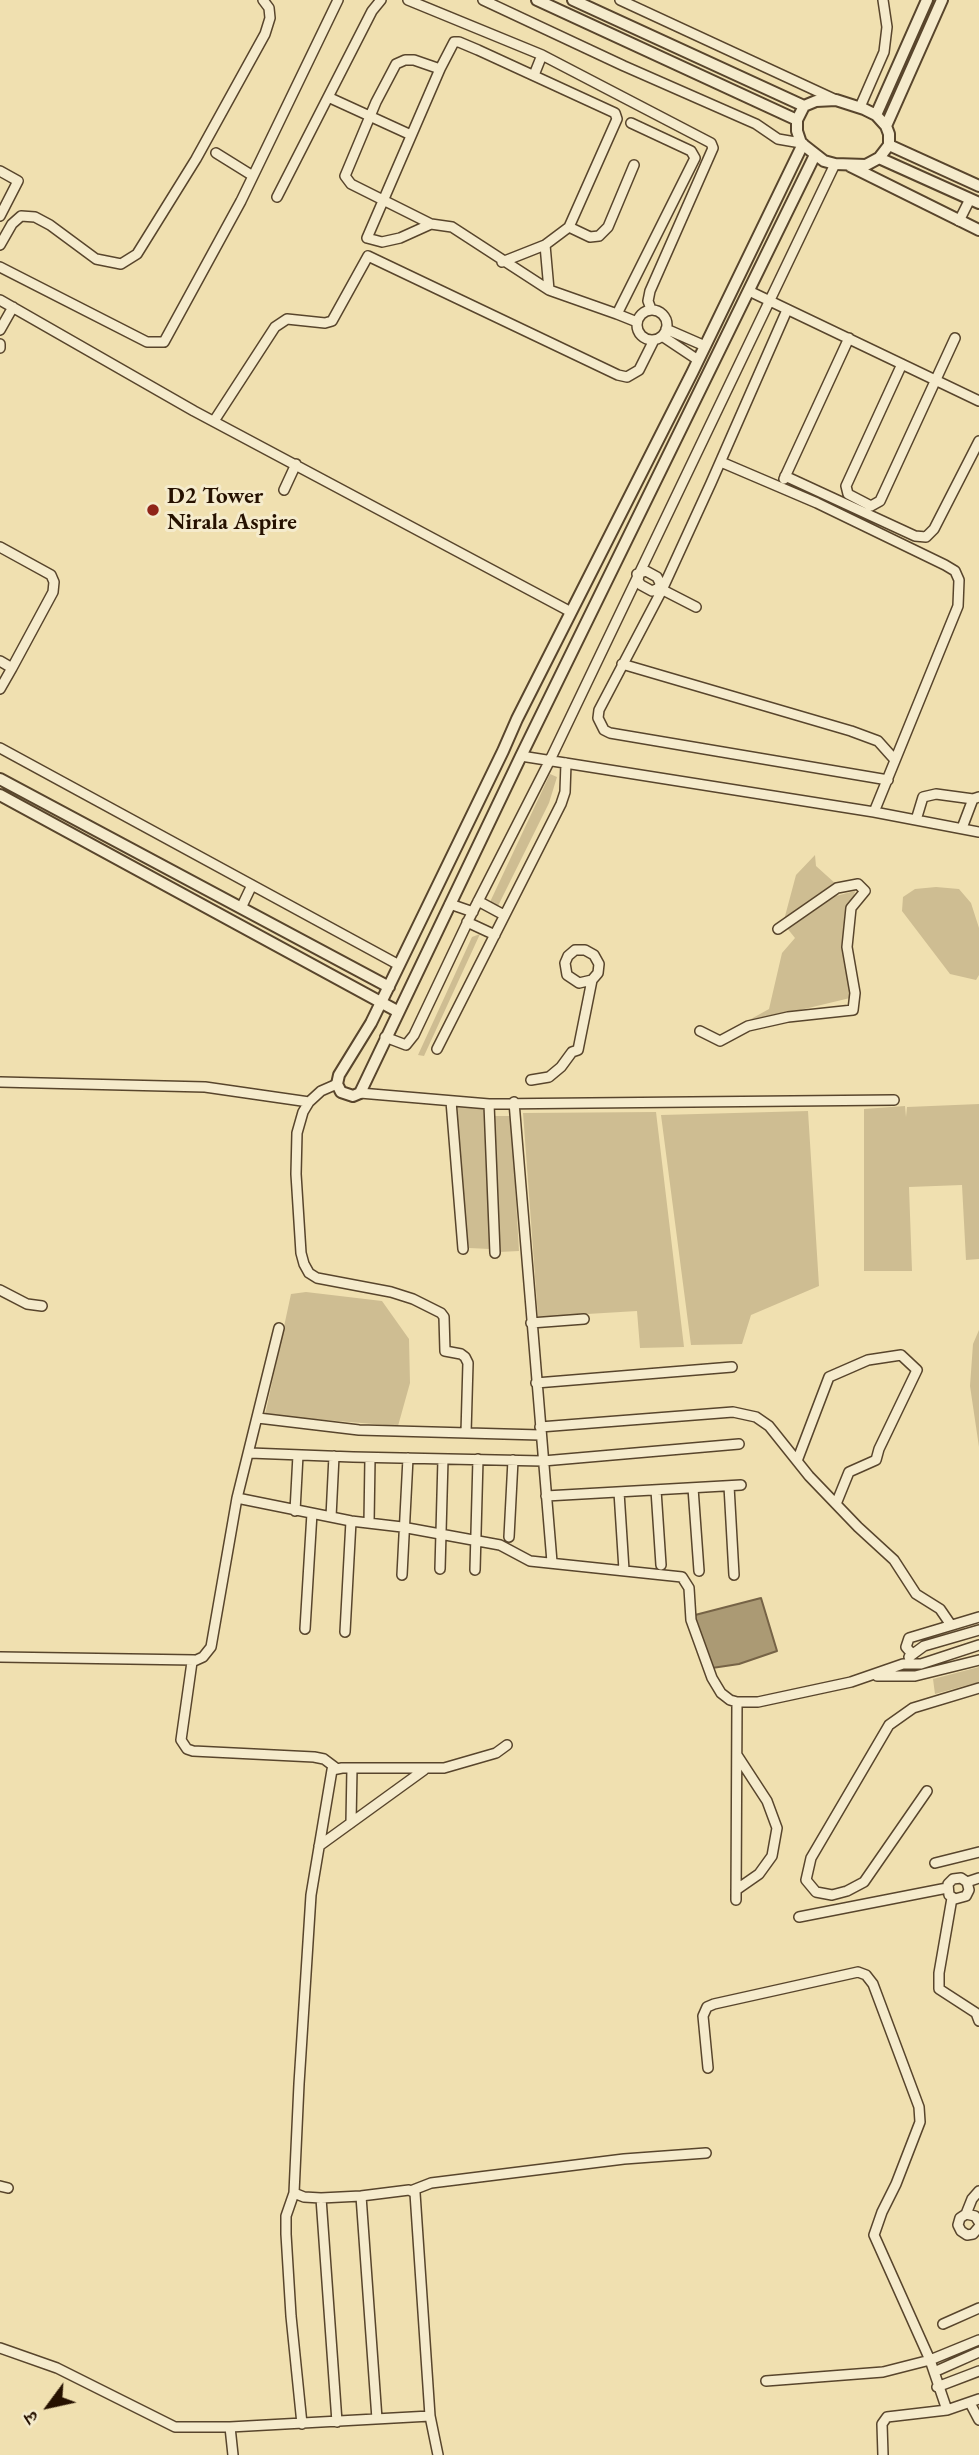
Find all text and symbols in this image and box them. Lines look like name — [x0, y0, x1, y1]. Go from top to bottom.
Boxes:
place label: D2 Tower Nirala Aspire — [167, 483, 297, 537]
marker: D2 Tower Nirala Aspire — [145, 502, 161, 518]
north arrow — [14, 2371, 84, 2441]
text: उ — [18, 2407, 44, 2429]

